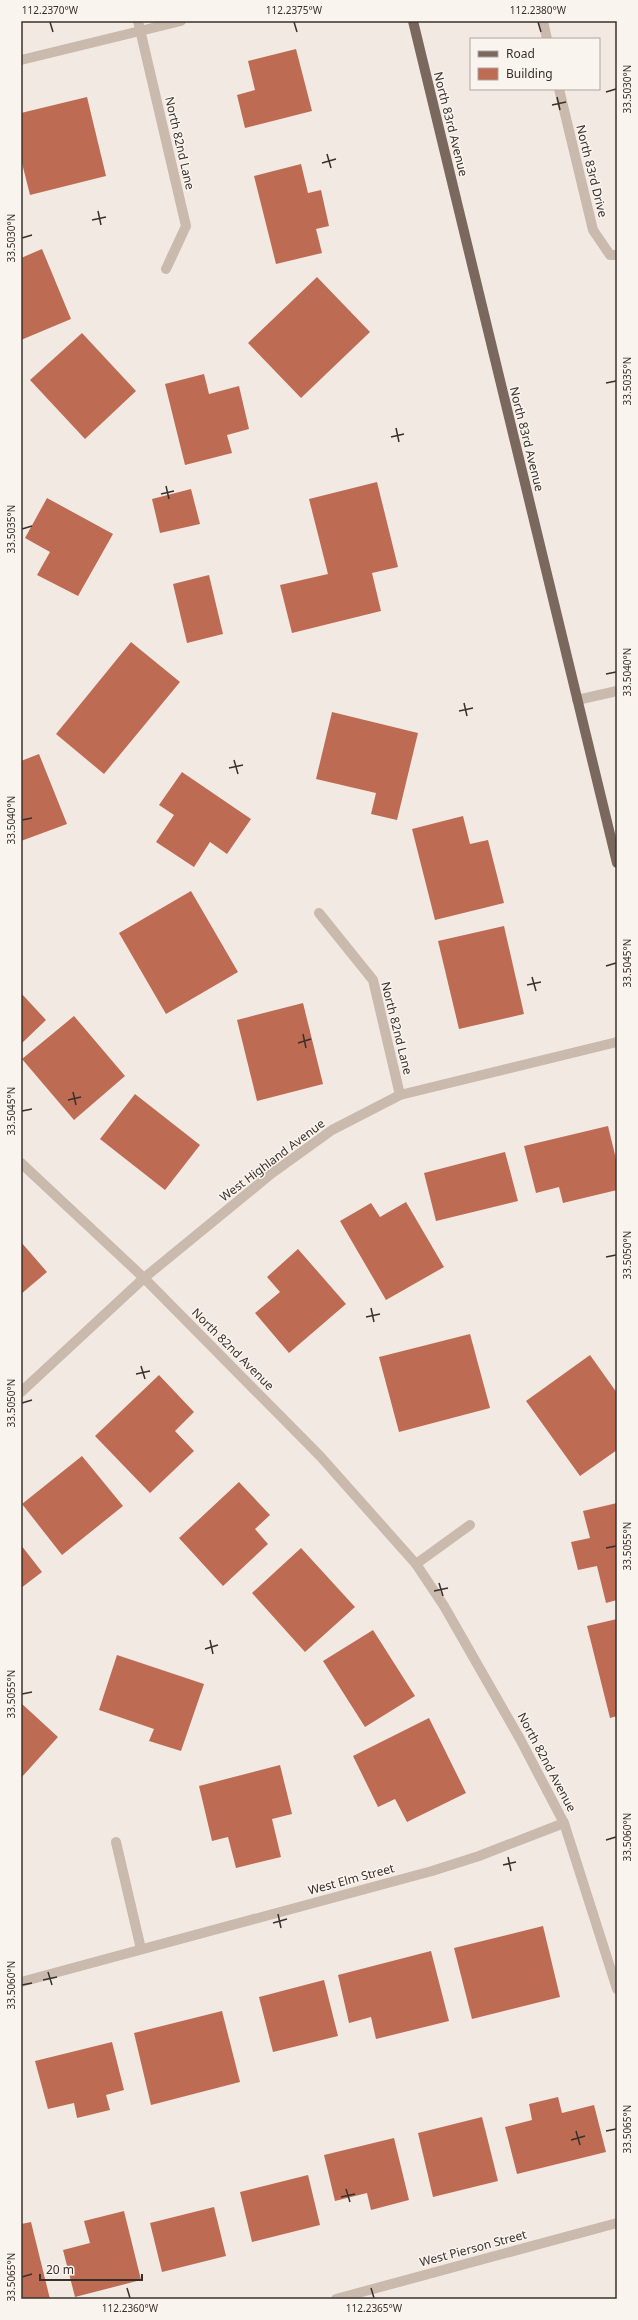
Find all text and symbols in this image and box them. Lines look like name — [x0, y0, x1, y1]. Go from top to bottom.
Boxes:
text: 112.2370°W — [22, 3, 79, 17]
text: 112.2375°W — [266, 3, 323, 17]
text: 112.2380°W — [510, 3, 567, 17]
legend — [470, 38, 600, 90]
text: Road — [506, 45, 535, 62]
text: Building — [506, 65, 553, 82]
text: 33.5030°N — [620, 65, 634, 113]
street label: North 83rd Avenue — [430, 70, 472, 178]
street label: North 82nd Lane — [161, 95, 199, 191]
street label: North 83rd Drive — [572, 123, 612, 219]
text: 33.5030°N — [4, 214, 18, 262]
text: 33.5035°N — [620, 357, 634, 405]
street label: North 83rd Avenue — [506, 385, 548, 493]
text: 33.5035°N — [4, 505, 18, 553]
text: 33.5040°N — [620, 648, 634, 696]
text: 33.5040°N — [4, 796, 18, 844]
text: 33.5045°N — [620, 939, 634, 987]
street label: North 82nd Lane — [377, 980, 417, 1076]
text: 33.5045°N — [4, 1087, 18, 1135]
street label: West Highland Avenue — [216, 1115, 328, 1205]
text: 33.5050°N — [620, 1231, 634, 1279]
street label: North 82nd Avenue — [188, 1304, 278, 1394]
text: 33.5050°N — [4, 1379, 18, 1427]
text: 33.5055°N — [620, 1522, 634, 1570]
text: 33.5055°N — [4, 1670, 18, 1718]
street label: North 82nd Avenue — [514, 1709, 580, 1815]
text: 33.5060°N — [620, 1813, 634, 1861]
street label: West Elm Street — [306, 1859, 397, 1899]
text: 33.5060°N — [4, 1961, 18, 2009]
text: 33.5065°N — [620, 2105, 634, 2153]
street label: West Pierson Street — [418, 2225, 529, 2270]
text: 33.5065°N — [4, 2253, 18, 2301]
scale bar — [40, 2256, 142, 2282]
text: 20 m — [46, 2261, 74, 2278]
text: 112.2360°W — [102, 2301, 159, 2315]
text: 112.2365°W — [346, 2301, 403, 2315]

